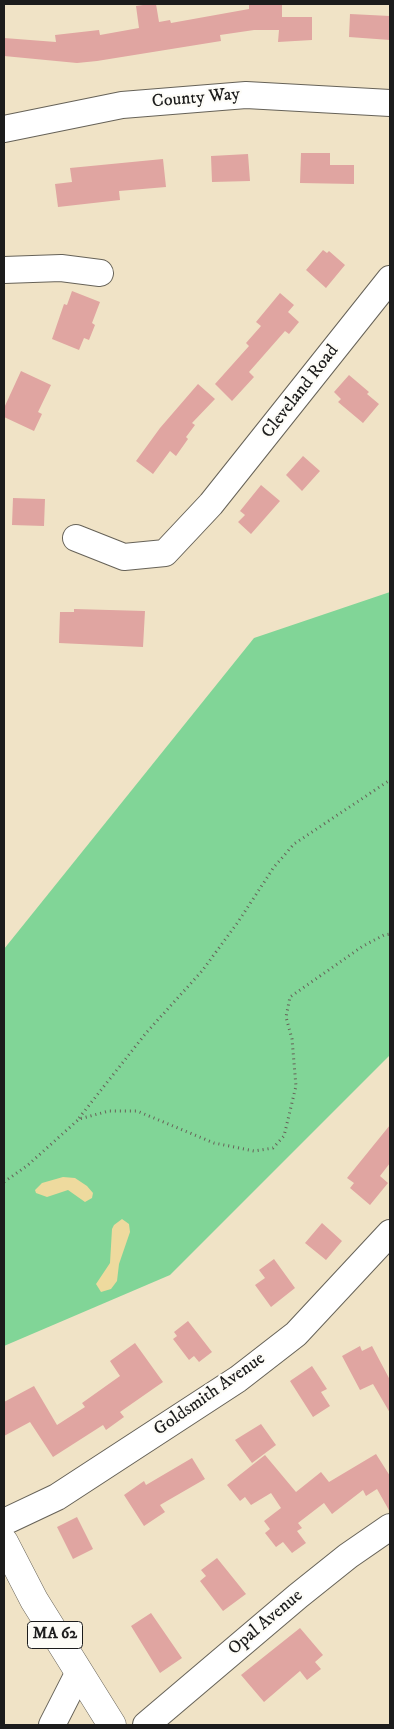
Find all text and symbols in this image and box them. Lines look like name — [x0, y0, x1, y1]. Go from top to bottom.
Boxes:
street label: County Way — [151, 84, 241, 114]
street label: Cleveland Road — [258, 341, 344, 443]
street label: Goldsmith Avenue — [150, 1349, 270, 1441]
street label: Opal Avenue — [224, 1586, 308, 1660]
road number: MA 62 — [28, 1622, 82, 1648]

